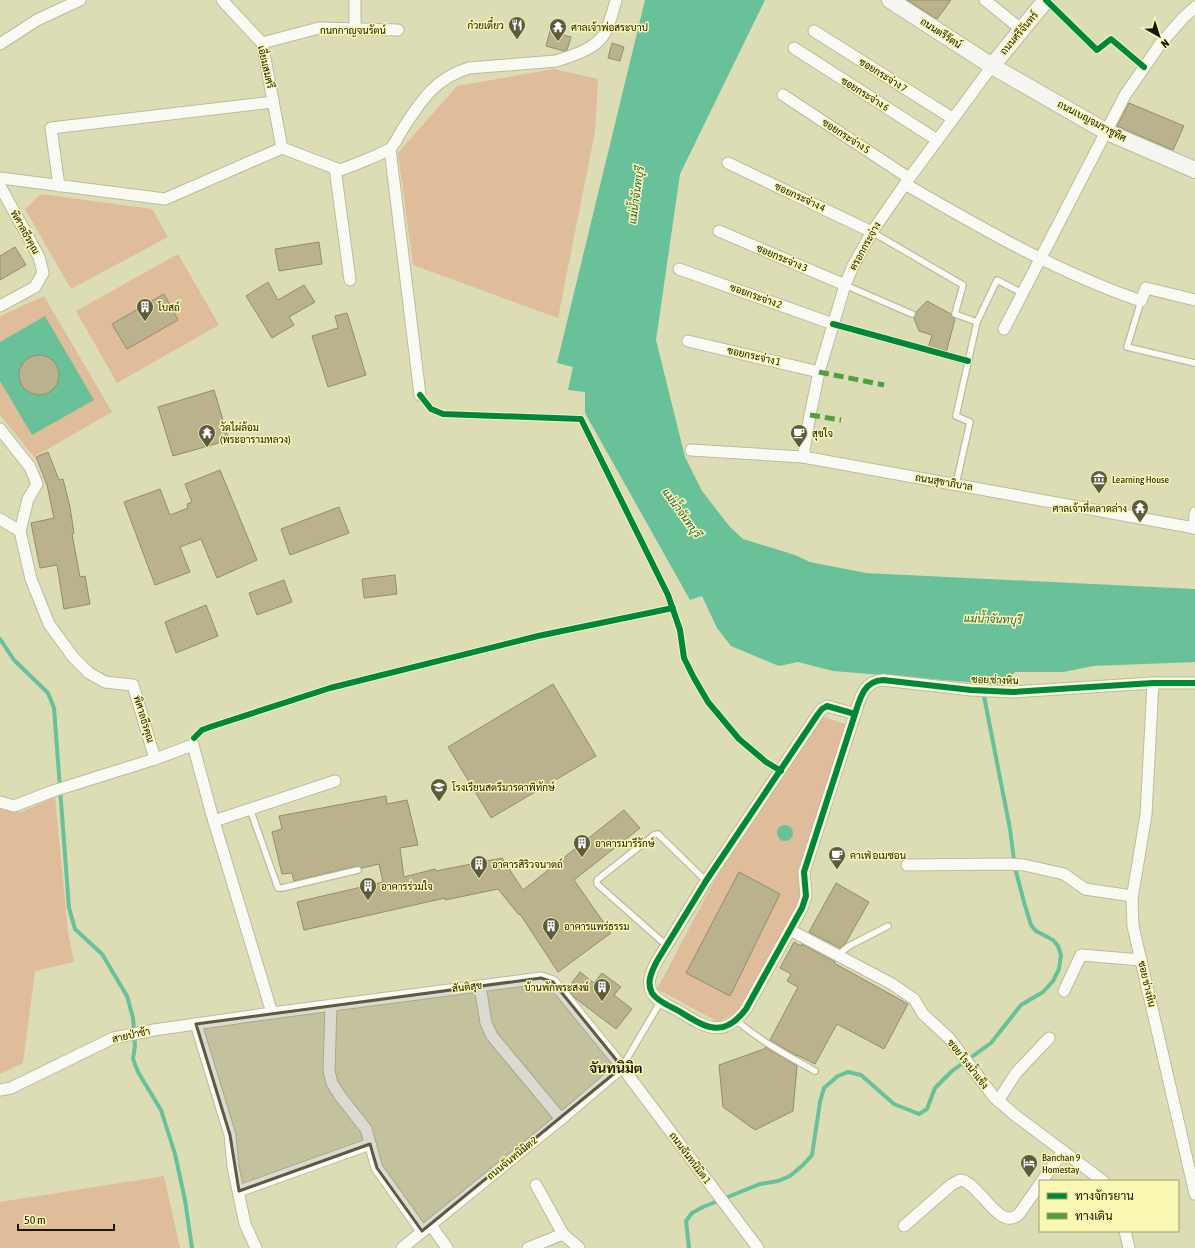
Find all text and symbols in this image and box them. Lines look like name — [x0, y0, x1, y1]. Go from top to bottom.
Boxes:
street label: ถนนศรีจันทร์ — [996, 8, 1040, 57]
street label: ถนนตรีรัตน์ — [918, 14, 965, 50]
restaurant icon: ก๋วยเตี๋ยว — [507, 15, 527, 40]
place label: ก๋วยเตี๋ยว — [467, 16, 504, 31]
north arrow — [1139, 16, 1179, 56]
temple icon: ศาลเจ้าพ่อสระบาป — [548, 17, 568, 42]
place label: ศาลเจ้าพ่อสระบาป — [571, 21, 648, 33]
street label: กนกกาญจนรัตน์ — [320, 23, 386, 37]
text: N — [1159, 37, 1172, 50]
street label: เอี่ยมสมศรี — [256, 44, 279, 90]
street label: ซอยกระจ่าง 7 — [857, 55, 910, 94]
street label: ซอยกระจ่าง 6 — [839, 74, 892, 113]
street label: ถนนเบญจมราชูทิศ — [1055, 98, 1128, 146]
street label: ซอยกระจ่าง 5 — [820, 116, 873, 156]
water label: แม่น้ำจันทบุรี — [621, 164, 649, 225]
street label: ซอยกระจ่าง 4 — [773, 180, 828, 214]
street label: พิศาลธีรคุณ — [7, 208, 42, 257]
street label: ตรอกกระจ่าง — [846, 219, 883, 272]
street label: ซอยกระจ่าง 3 — [755, 241, 810, 274]
street label: ซอยกระจ่าง 2 — [728, 281, 784, 311]
building icon: โบสถ์ — [135, 297, 155, 322]
place label: โบสถ์ — [157, 300, 180, 313]
street label: ซอยกระจ่าง 1 — [726, 344, 782, 368]
place label: วัดไผ่ล้อม (พระอารามหลวง) — [220, 421, 291, 445]
temple icon: วัดไผ่ล้อม (พระอารามหลวง) — [197, 423, 217, 448]
cafe icon: สุขใจ — [789, 423, 809, 448]
place label: สุขใจ — [812, 427, 833, 441]
museum icon: Learning House — [1089, 469, 1109, 494]
street label: ถนนสุขาภิบาล — [914, 472, 974, 494]
place label: Learning House — [1112, 474, 1170, 485]
water label: แม่น้ำจันทบุรี — [658, 483, 709, 543]
temple icon: ศาลเจ้าที่ตลาดล่าง — [1130, 498, 1150, 523]
place label: ศาลเจ้าที่ตลาดล่าง — [1052, 500, 1127, 514]
water label: แม่น้ำจันทบุรี — [964, 607, 1023, 629]
street label: ซอย ช่างหิน — [971, 673, 1019, 686]
street label: พิศาลธีรคุณ — [130, 694, 157, 744]
school or university icon: โรงเรียนสตรีมารดาพิทักษ์ — [429, 777, 449, 802]
place label: โรงเรียนสตรีมารดาพิทักษ์ — [451, 780, 555, 793]
building icon: อาคารมารีรักษ์ — [572, 833, 592, 858]
place label: อาคารมารีรักษ์ — [595, 836, 655, 849]
cafe icon: คาเฟ่ อเมซอน — [827, 845, 847, 870]
place label: คาเฟ่ อเมซอน — [850, 849, 906, 861]
building icon: อาคารสิริวจนาตถ์ — [469, 854, 489, 879]
place label: อาคารสิริวจนาตถ์ — [492, 857, 563, 870]
building icon: อาคารร่วมใจ — [358, 876, 378, 901]
place label: อาคารร่วมใจ — [381, 880, 433, 892]
building icon: อาคารแพร่ธรรม — [541, 916, 561, 941]
place label: อาคารแพร่ธรรม — [564, 920, 630, 932]
street label: ซอย ช่างหิน — [1136, 959, 1159, 1008]
building icon: บ้านพักพระสงฆ์ — [592, 977, 612, 1002]
street label: สันติสุข — [451, 979, 483, 996]
place label: บ้านพักพระสงฆ์ — [524, 980, 589, 993]
street label: สายป่าช้า — [111, 1024, 151, 1045]
street label: ซอย โรงน้ำแข็ง — [945, 1035, 994, 1091]
district label: จันทนิมิต — [589, 1060, 643, 1076]
street label: ถนนจันทนิมิต 1 — [667, 1129, 714, 1186]
street label: ถนนจันทนิมิต 2 — [484, 1133, 540, 1182]
place label: Banchan 9 Homestay — [1042, 1152, 1081, 1175]
hotel icon: Banchan 9 Homestay — [1019, 1153, 1039, 1178]
legend — [1039, 1180, 1179, 1232]
text: ทางจักรยาน — [1075, 1189, 1134, 1203]
scale bar — [18, 1206, 114, 1232]
text: ทางเดิน — [1075, 1209, 1113, 1223]
text: 50 m — [24, 1213, 46, 1227]

